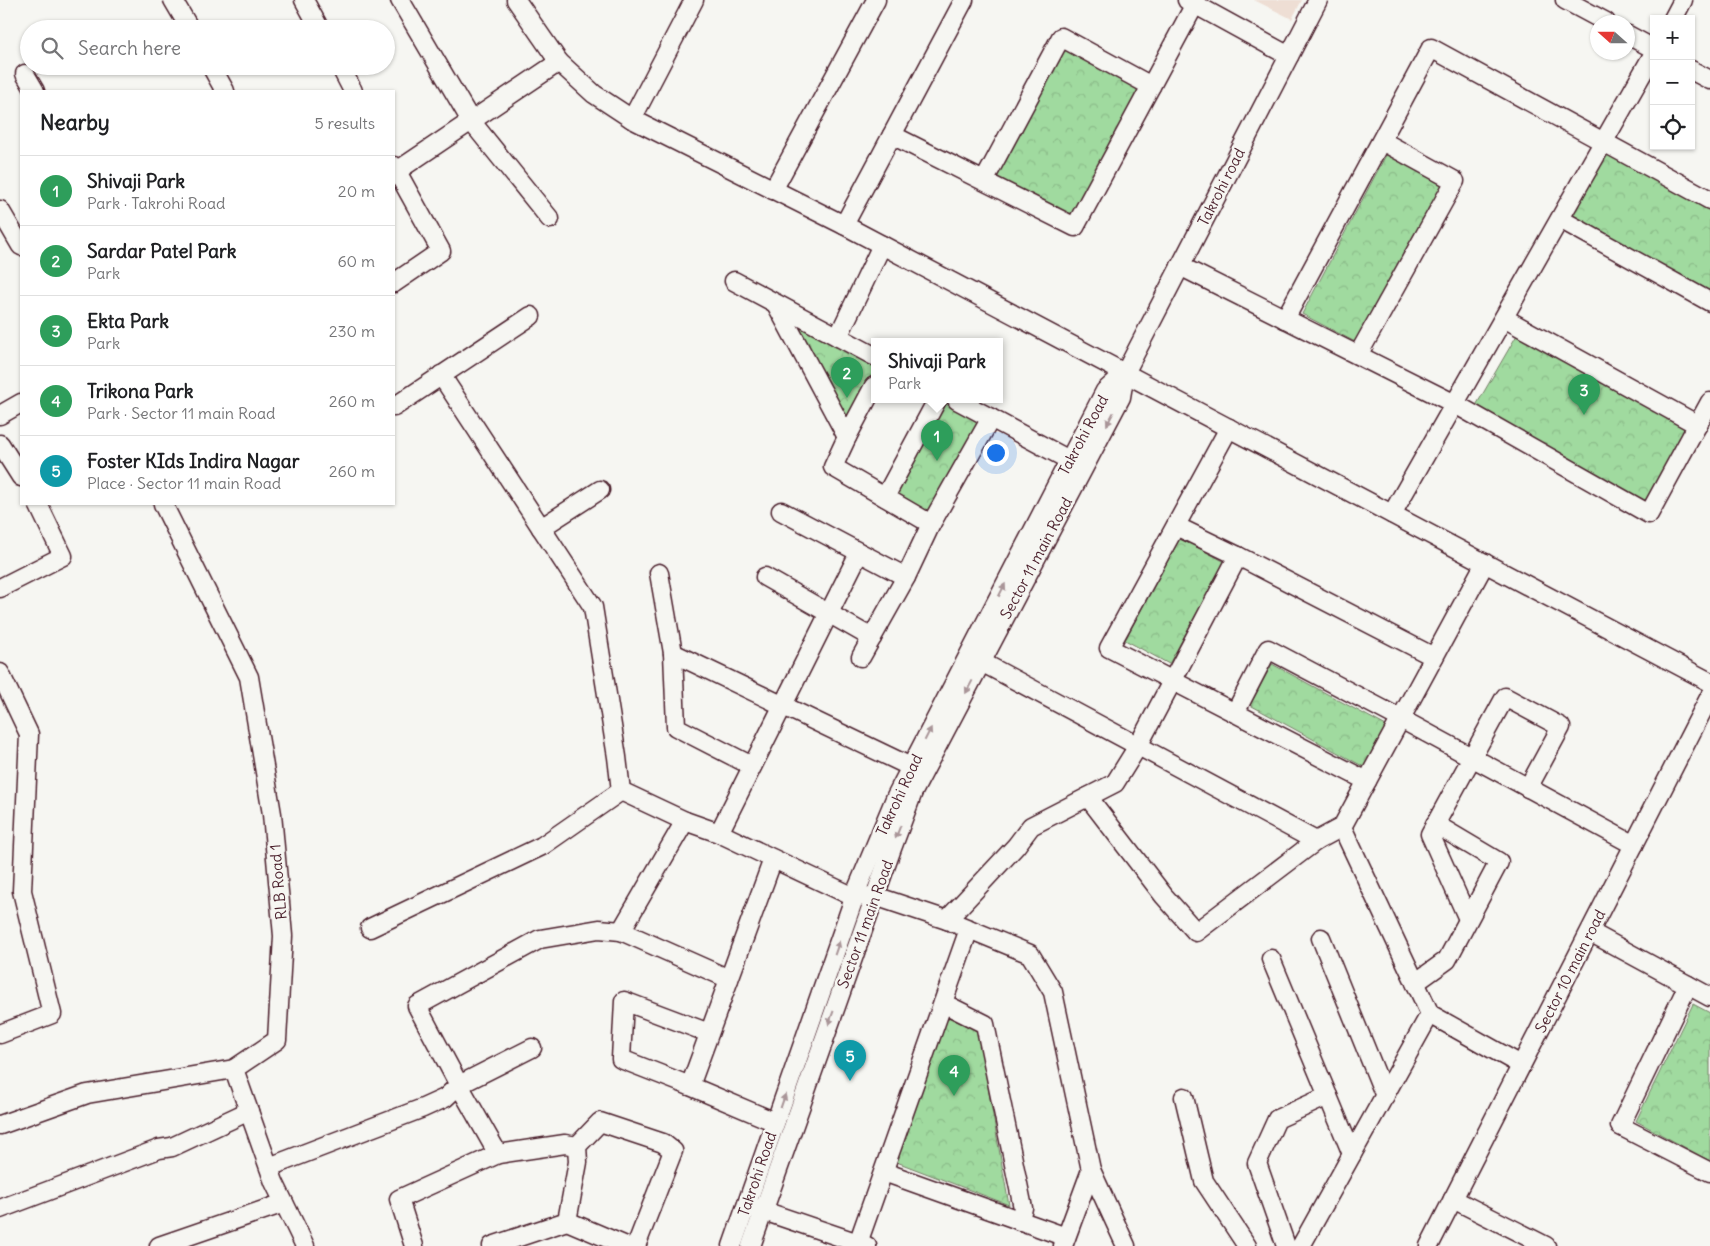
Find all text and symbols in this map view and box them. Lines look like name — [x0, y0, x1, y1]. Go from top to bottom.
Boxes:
north arrow — [1590, 15, 1635, 60]
map controls — [1650, 15, 1695, 150]
button: + — [1650, 15, 1695, 60]
search box — [20, 20, 395, 75]
icon: search — [38, 34, 66, 62]
text: Search here — [78, 36, 181, 60]
button: − — [1650, 60, 1695, 105]
button: locate — [1650, 105, 1695, 150]
text: Nearby — [40, 109, 110, 136]
text: 5 results — [314, 113, 375, 133]
street label: Takrohi road — [1193, 145, 1249, 229]
text: Shivaji Park — [87, 169, 185, 193]
text: 1 — [53, 181, 59, 201]
text: 20 m — [338, 181, 375, 201]
text: Park · Takrohi Road — [87, 193, 225, 213]
text: Sardar Patel Park — [87, 239, 237, 263]
text: 2 — [52, 251, 60, 271]
text: 60 m — [337, 251, 375, 271]
text: Park — [87, 263, 120, 283]
text: Ekta Park — [87, 309, 169, 333]
text: 3 — [51, 321, 61, 341]
text: 230 m — [329, 321, 375, 341]
text: Park — [87, 333, 120, 353]
popup — [871, 338, 1003, 403]
text: Shivaji Park — [888, 349, 986, 373]
pin: 2 — [831, 357, 863, 398]
text: Park — [888, 373, 921, 393]
pin: 3 — [1568, 374, 1600, 415]
text: Trikona Park — [87, 379, 194, 403]
text: 4 — [51, 391, 61, 411]
text: 260 m — [329, 391, 375, 411]
street label: Takrohi Road — [1054, 391, 1112, 478]
text: Park · Sector 11 main Road — [87, 403, 275, 423]
one-way arrow — [1106, 412, 1114, 426]
pin: 1 — [921, 420, 953, 461]
your location — [983, 440, 1009, 466]
text: Foster KIds Indira Nagar — [87, 449, 299, 473]
text: 5 — [51, 461, 61, 481]
text: 260 m — [329, 461, 375, 481]
text: Place · Sector 11 main Road — [87, 473, 281, 493]
street label: Sector 11 main Road — [996, 494, 1076, 622]
one-way arrow — [998, 582, 1006, 597]
one-way arrow — [965, 679, 973, 694]
one-way arrow — [924, 727, 932, 741]
street label: Takrohi Road — [872, 751, 926, 839]
one-way arrow — [894, 825, 901, 840]
street label: RLB Road 1 — [265, 843, 291, 921]
street label: Sector 11 main Road — [833, 857, 897, 991]
street label: Sector 10 main road — [1531, 906, 1609, 1036]
one-way arrow — [833, 940, 841, 955]
one-way arrow — [827, 1011, 834, 1026]
pin: 5 — [834, 1040, 866, 1081]
pin: 4 — [938, 1055, 970, 1096]
one-way arrow — [779, 1093, 787, 1108]
street label: Takrohi Road — [734, 1129, 780, 1219]

